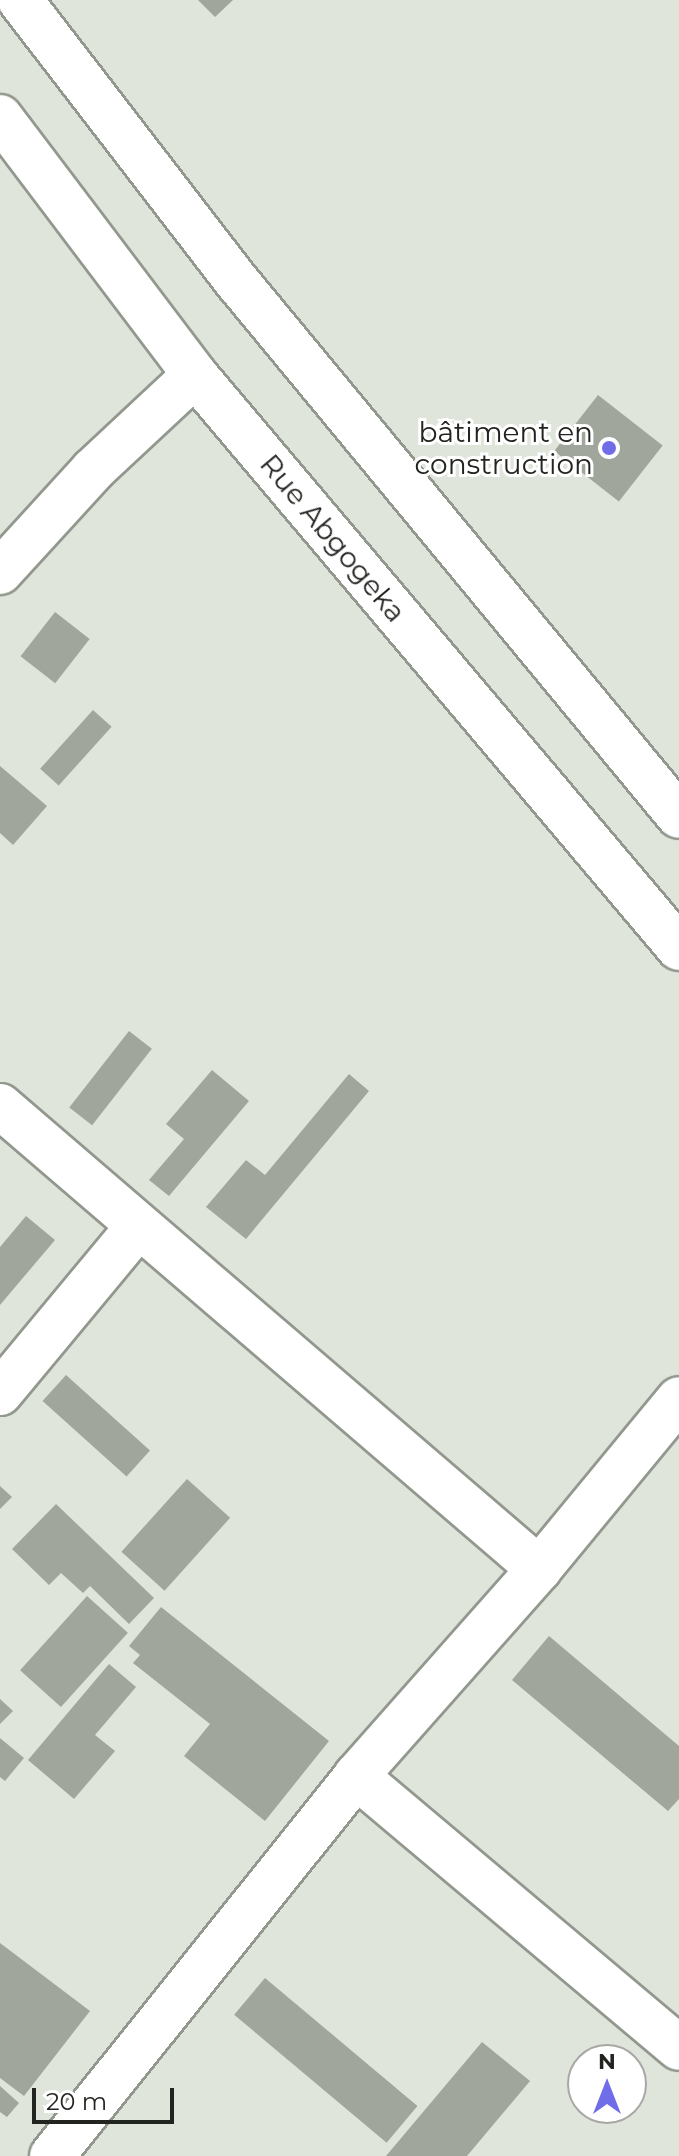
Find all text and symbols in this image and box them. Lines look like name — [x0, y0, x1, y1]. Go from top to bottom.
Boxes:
place label: bâtiment en construction — [415, 415, 593, 481]
marker: bâtiment en construction — [600, 439, 618, 457]
street label: Rue Abgogeka — [253, 447, 413, 629]
north arrow — [567, 2044, 647, 2124]
text: N — [598, 2048, 616, 2075]
scale bar — [36, 2072, 178, 2122]
text: 20 m — [46, 2087, 107, 2116]

